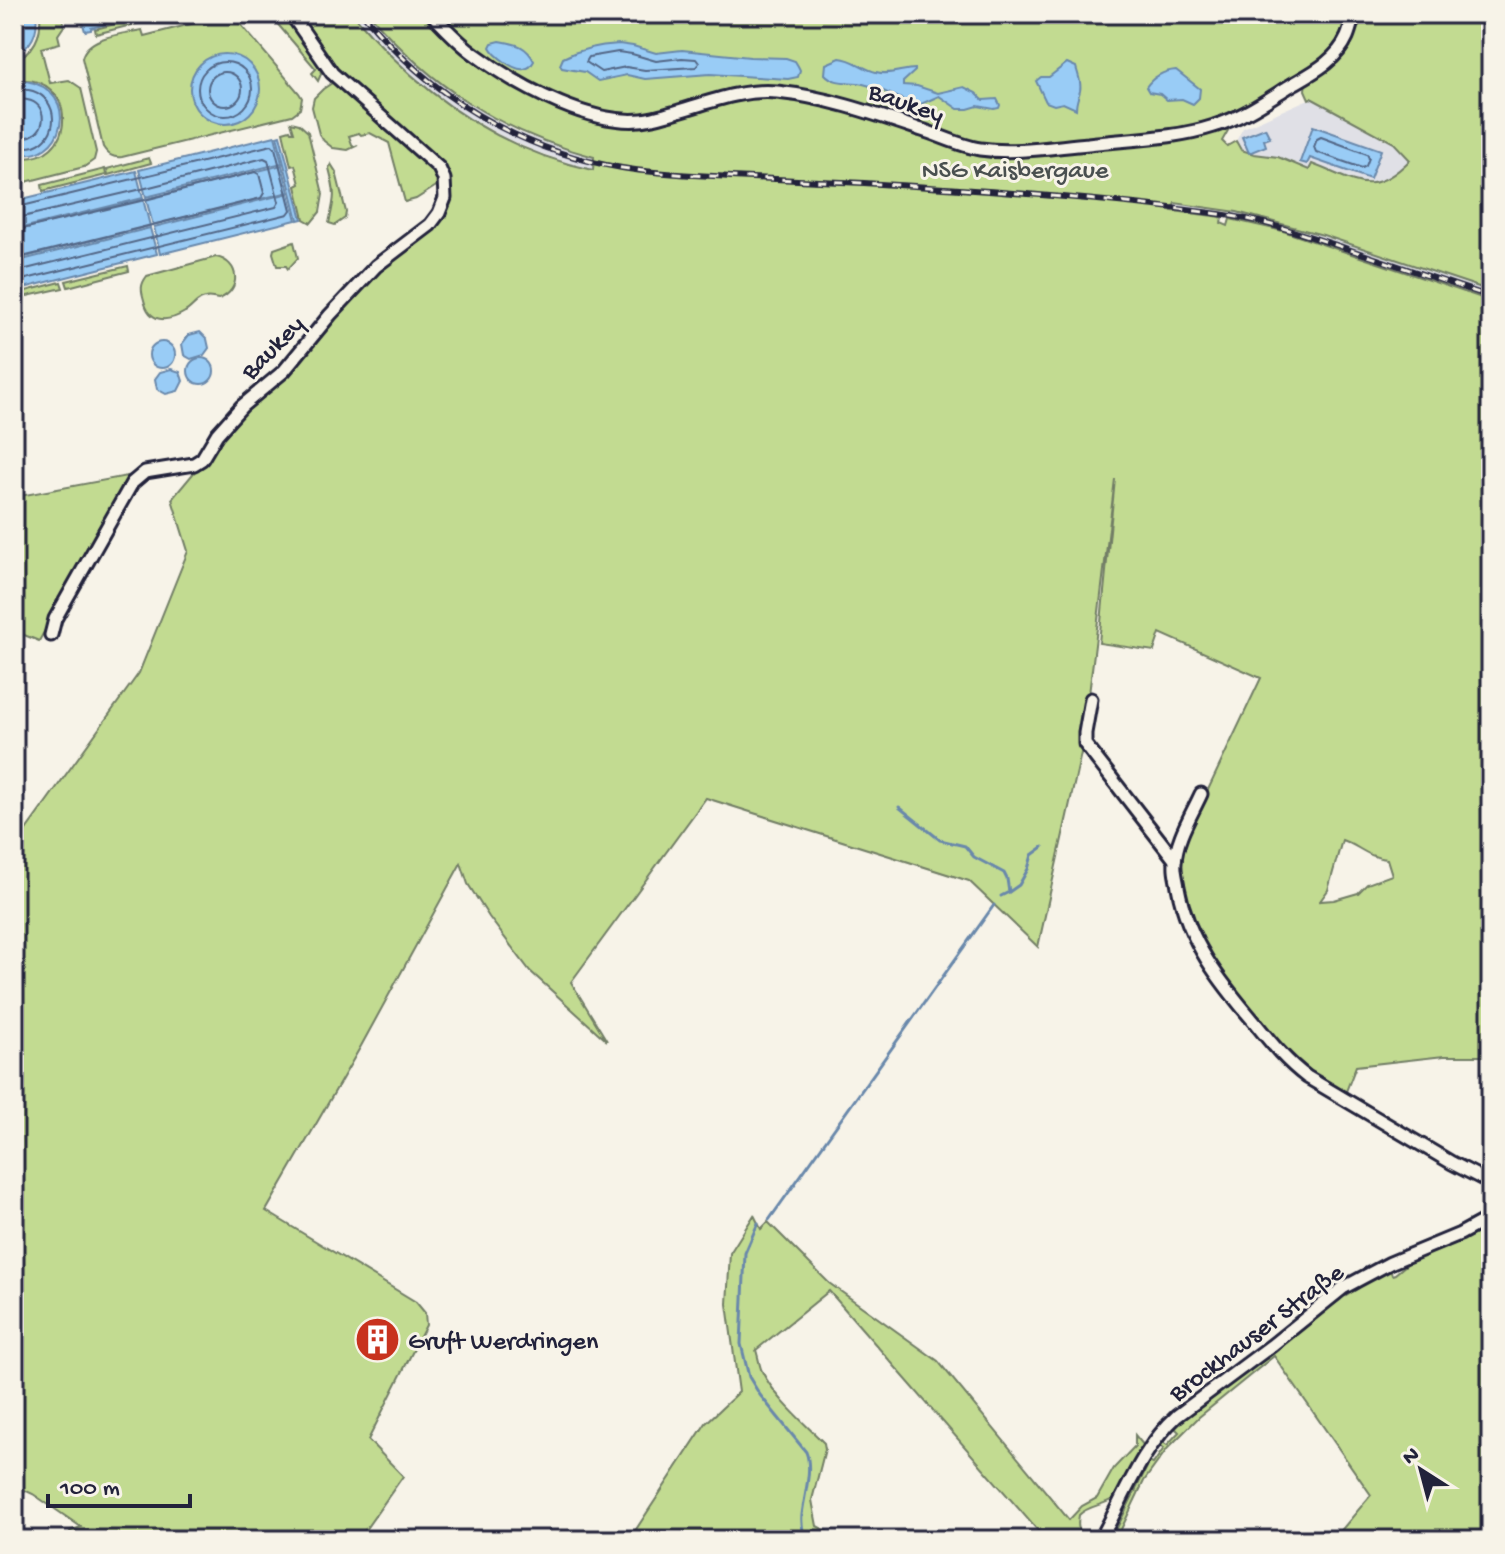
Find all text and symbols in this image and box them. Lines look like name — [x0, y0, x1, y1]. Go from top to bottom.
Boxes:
street label: Baukey — [863, 78, 948, 133]
park label: NSG Kaisbergaue — [922, 157, 1109, 188]
street label: Baukey — [235, 310, 313, 389]
street label: Brockhauser Straße — [1163, 1258, 1352, 1411]
building icon: Gruft Werdringen — [353, 1315, 401, 1363]
place label: Gruft Werdringen — [408, 1328, 599, 1359]
north arrow — [1381, 1430, 1461, 1510]
text: N — [1398, 1442, 1425, 1472]
scale bar — [48, 1458, 190, 1508]
text: 100 m — [59, 1475, 120, 1504]

